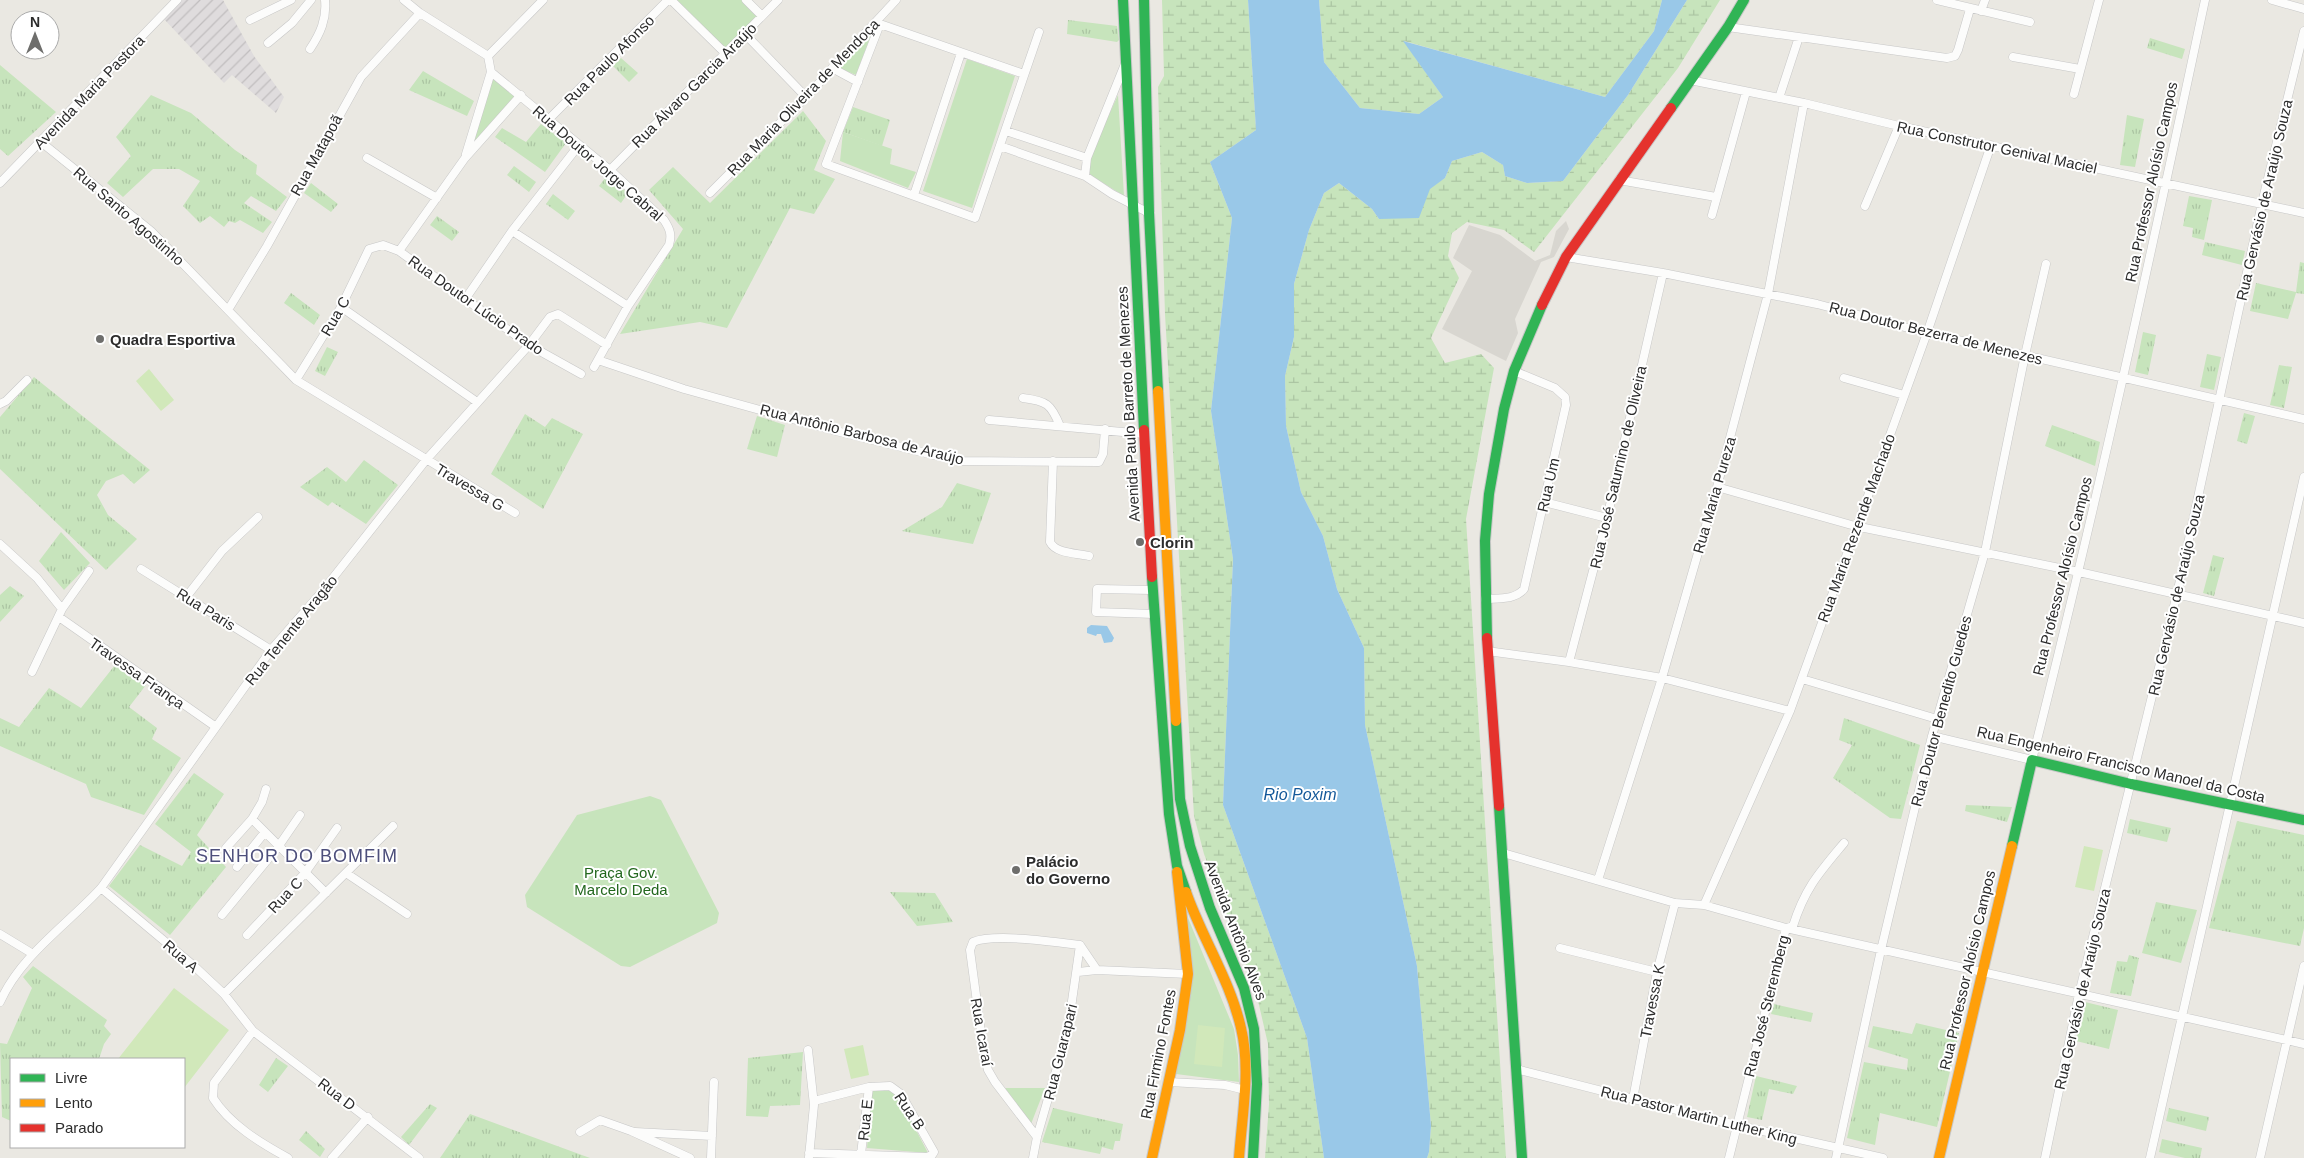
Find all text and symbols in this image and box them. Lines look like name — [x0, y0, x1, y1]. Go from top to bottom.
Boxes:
north arrow — [10, 10, 60, 60]
street label: Rua Paulo Afonso — [561, 12, 657, 108]
text: N — [30, 14, 40, 30]
street label: Rua Maria Oliveira de Mendoça — [724, 15, 883, 179]
street label: Rua Álvaro Garcia Araújo — [628, 19, 760, 151]
street label: Avenida Maria Pastora — [30, 31, 148, 152]
street label: Rua Professor Aloísio Campos — [2121, 80, 2181, 284]
street label: Rua Gervásio de Araújo Souza — [2233, 97, 2296, 302]
street label: Rua Doutor Jorge Cabral — [529, 102, 667, 224]
street label: Rua Matapoã — [287, 111, 346, 199]
street label: Rua Construtor Genival Maciel — [1895, 117, 2099, 177]
street label: Rua Santo Agostinho — [70, 163, 188, 269]
street label: Rua Doutor Lúcio Prado — [405, 252, 547, 358]
street label: Avenida Paulo Barreto de Menezes — [1113, 286, 1143, 522]
street label: Rua C — [317, 293, 353, 339]
street label: Rua Doutor Bezerra de Menezes — [1828, 298, 2044, 368]
place label: Quadra Esportiva — [110, 331, 236, 348]
marker: Quadra Esportiva — [94, 333, 106, 345]
street label: Rua José Saturnino de Oliveira — [1586, 363, 1650, 570]
street label: Rua Antônio Barbosa de Araújo — [758, 400, 966, 468]
street label: Rua Maria Rezende Machado — [1814, 431, 1898, 625]
street label: Rua Maria Pureza — [1689, 434, 1739, 555]
street label: Rua Um — [1534, 456, 1562, 514]
street label: Travessa G — [433, 460, 507, 514]
street label: Rua Professor Aloísio Campos — [2029, 475, 2095, 677]
street label: Rua Gervásio de Araújo Souza — [2145, 492, 2208, 697]
place label: Clorin — [1150, 534, 1193, 551]
marker: Clorin — [1134, 536, 1146, 548]
street label: Rua Tenente Aragão — [241, 572, 341, 688]
street label: Rua Paris — [174, 584, 238, 634]
street label: Rua Doutor Benedito Guedes — [1907, 614, 1975, 808]
street label: Travessa França — [86, 634, 188, 712]
street label: Rua Engenheiro Francisco Manoel da Costa — [1975, 723, 2267, 806]
water label: Rio Poxim — [1264, 786, 1336, 803]
district label: SENHOR DO BOMFIM — [196, 846, 398, 866]
place label: Palácio do Governo — [1026, 853, 1110, 887]
street label: Avenida Antônio Alves — [1202, 858, 1270, 1002]
park label: Praça Gov. Marcelo Deda — [574, 864, 668, 898]
marker: Palácio do Governo — [1010, 864, 1022, 876]
street label: Rua Professor Aloísio Campos — [1936, 869, 1998, 1071]
street label: Rua C — [264, 874, 306, 916]
street label: Rua Gervásio de Araújo Souza — [2051, 886, 2114, 1091]
street label: Rua José Steremberg — [1740, 933, 1792, 1079]
street label: Rua A — [160, 936, 202, 976]
street label: Travessa K — [1636, 962, 1668, 1040]
street label: Rua Firmino Fontes — [1137, 988, 1179, 1120]
street label: Rua Icaraí — [968, 996, 997, 1068]
street label: Rua Guarapari — [1040, 1002, 1080, 1102]
legend — [10, 1058, 185, 1148]
text: Livre — [55, 1069, 88, 1086]
street label: Rua D — [315, 1074, 359, 1114]
street label: Rua Pastor Martin Luther King — [1599, 1082, 1799, 1148]
street label: Rua B — [891, 1089, 929, 1133]
text: Lento — [55, 1094, 93, 1111]
street label: Rua E — [854, 1098, 876, 1142]
text: Parado — [55, 1119, 103, 1136]

